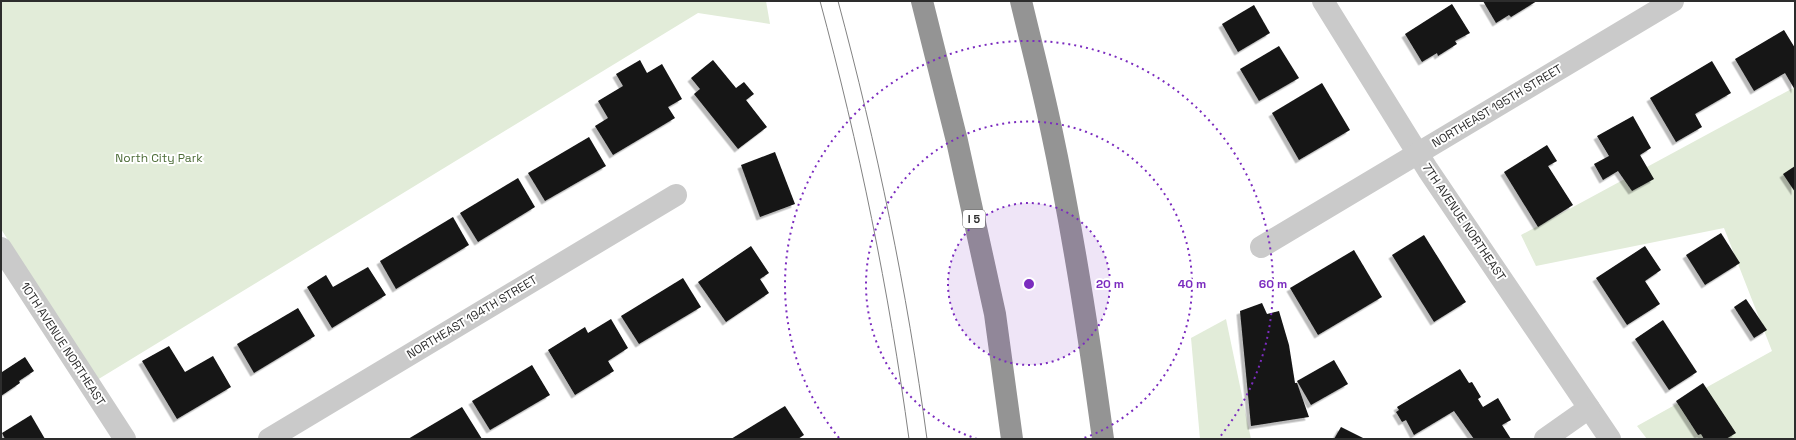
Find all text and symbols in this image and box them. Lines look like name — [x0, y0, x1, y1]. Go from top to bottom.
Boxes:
street label: NORTHEAST 195TH STREET — [1429, 61, 1565, 151]
park label: North City Park — [115, 150, 203, 166]
street label: 7TH AVENUE NORTHEAST — [1419, 160, 1509, 284]
road number: I 5 — [963, 210, 985, 228]
street label: NORTHEAST 194TH STREET — [404, 272, 540, 362]
text: 20 m — [1096, 276, 1124, 292]
text: 40 m — [1178, 276, 1206, 292]
text: 60 m — [1259, 276, 1287, 292]
centre of rings — [1022, 277, 1036, 291]
street label: 10TH AVENUE NORTHEAST — [17, 279, 109, 409]

